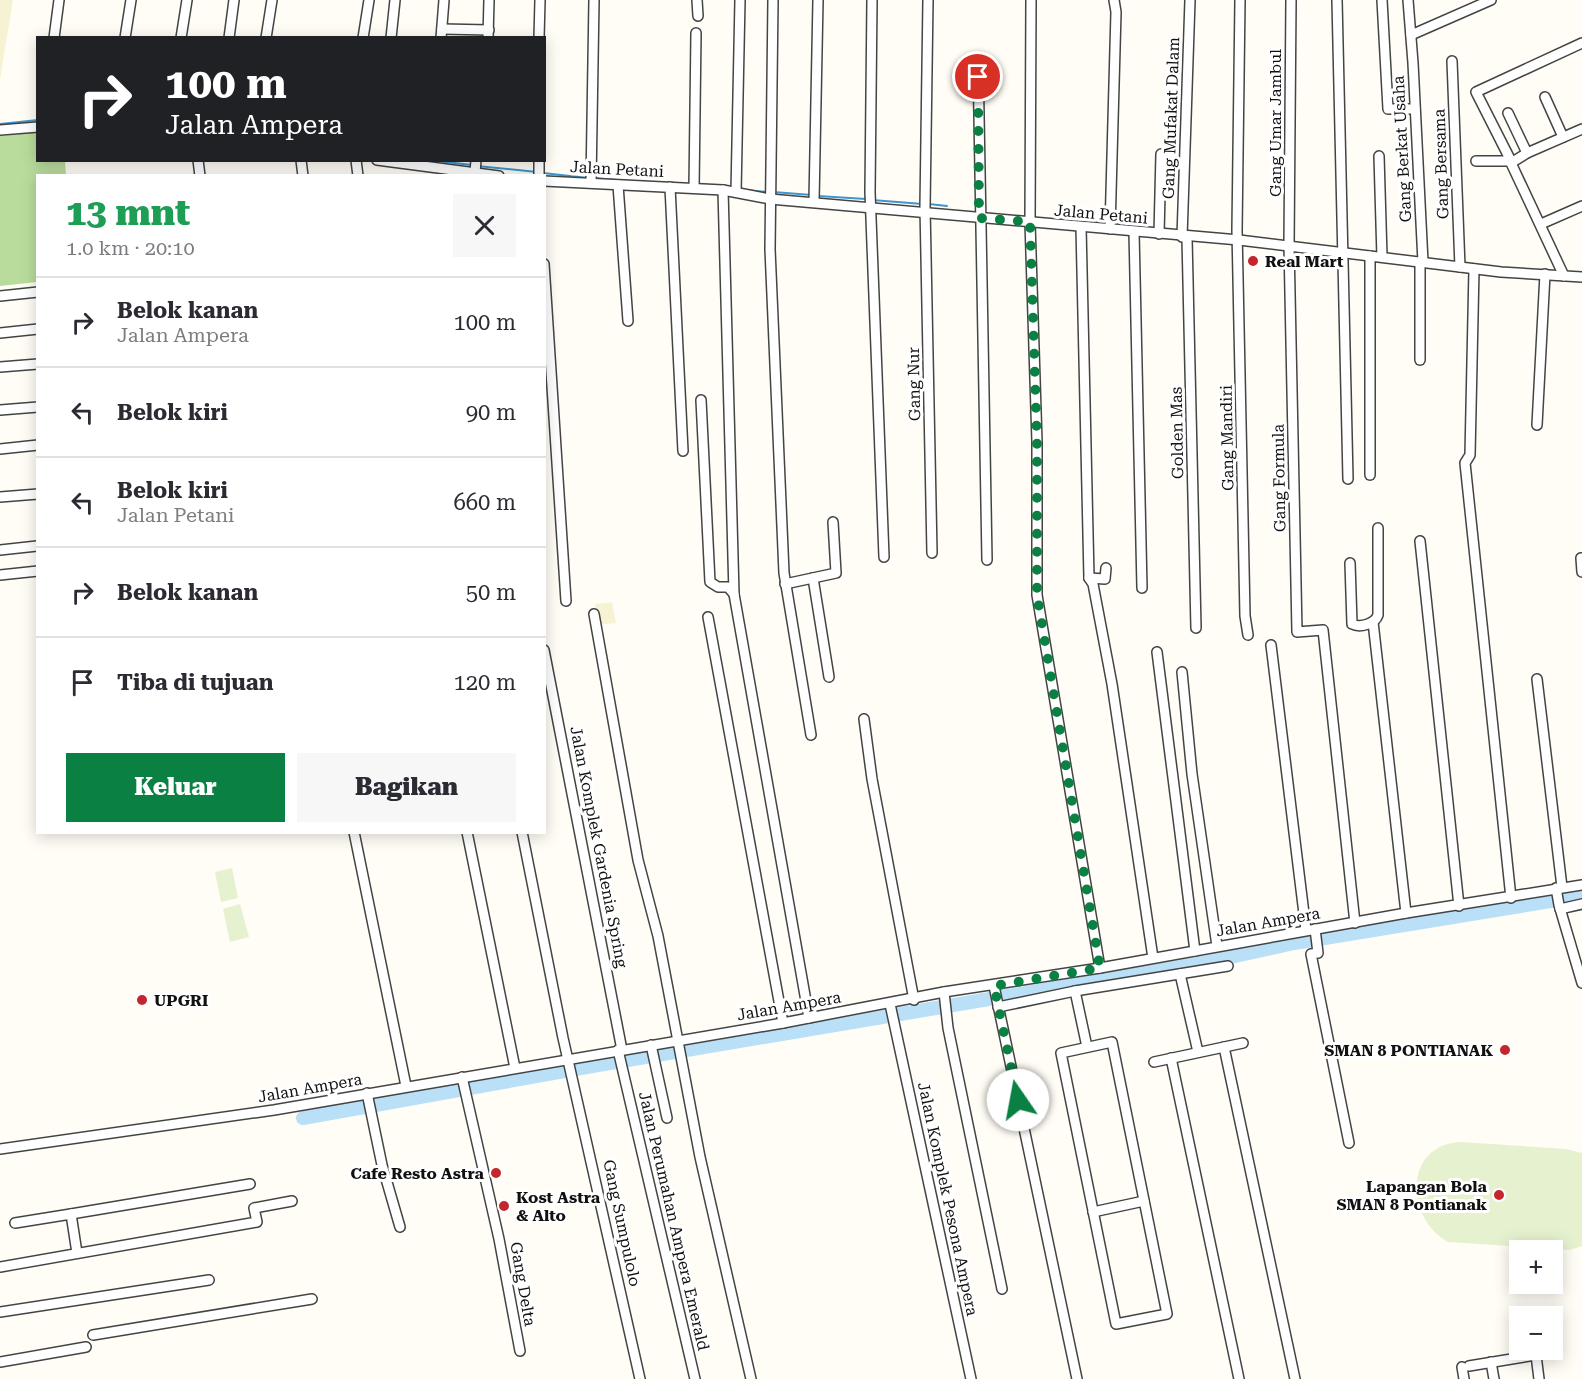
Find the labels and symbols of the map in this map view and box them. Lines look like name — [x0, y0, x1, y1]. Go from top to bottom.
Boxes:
street label: Gang Mufakat Dalam — [1159, 36, 1183, 199]
street label: Gang Umar Jambul — [1266, 49, 1285, 197]
pin — [952, 51, 1003, 102]
street label: Gang Berkat Usaha — [1389, 75, 1415, 223]
street label: Gang Bersama — [1430, 108, 1452, 220]
street label: Jalan Petani — [570, 157, 664, 181]
street label: Jalan Petani — [1053, 200, 1149, 228]
place label: Real Mart — [1265, 252, 1344, 271]
marker: Real Mart — [1246, 254, 1260, 268]
street label: Gang Nur — [904, 346, 924, 421]
street label: Gang Mandiri — [1217, 385, 1237, 491]
street label: Golden Mas — [1167, 386, 1187, 479]
street label: Gang Formula — [1269, 423, 1289, 532]
street label: Jalan Komplek Gardenia Spring — [566, 725, 632, 970]
street label: Jalan Ampera — [1214, 903, 1322, 941]
street label: Jalan Ampera — [735, 987, 843, 1025]
place label: UPGRI — [154, 991, 208, 1010]
marker: UPGRI — [135, 993, 149, 1007]
place label: SMAN 8 PONTIANAK — [1324, 1041, 1493, 1060]
marker: SMAN 8 PONTIANAK — [1498, 1043, 1512, 1057]
position arrow — [986, 1068, 1050, 1132]
street label: Jalan Ampera — [256, 1069, 364, 1107]
street label: Jalan Komplek Pesona Ampera — [914, 1080, 982, 1318]
street label: Jalan Perumahan Ampera Emerald — [635, 1090, 713, 1352]
street label: Gang Sumpulolo — [599, 1158, 645, 1288]
place label: Cafe Resto Astra — [350, 1164, 485, 1183]
marker: Cafe Resto Astra — [489, 1166, 503, 1180]
place label: Lapangan Bola SMAN 8 Pontianak — [1336, 1177, 1488, 1214]
place label: Kost Astra & Alto — [516, 1188, 601, 1225]
marker: Lapangan Bola SMAN 8 Pontianak — [1492, 1188, 1506, 1202]
marker: Kost Astra & Alto — [497, 1199, 511, 1213]
street label: Gang Delta — [506, 1240, 540, 1328]

